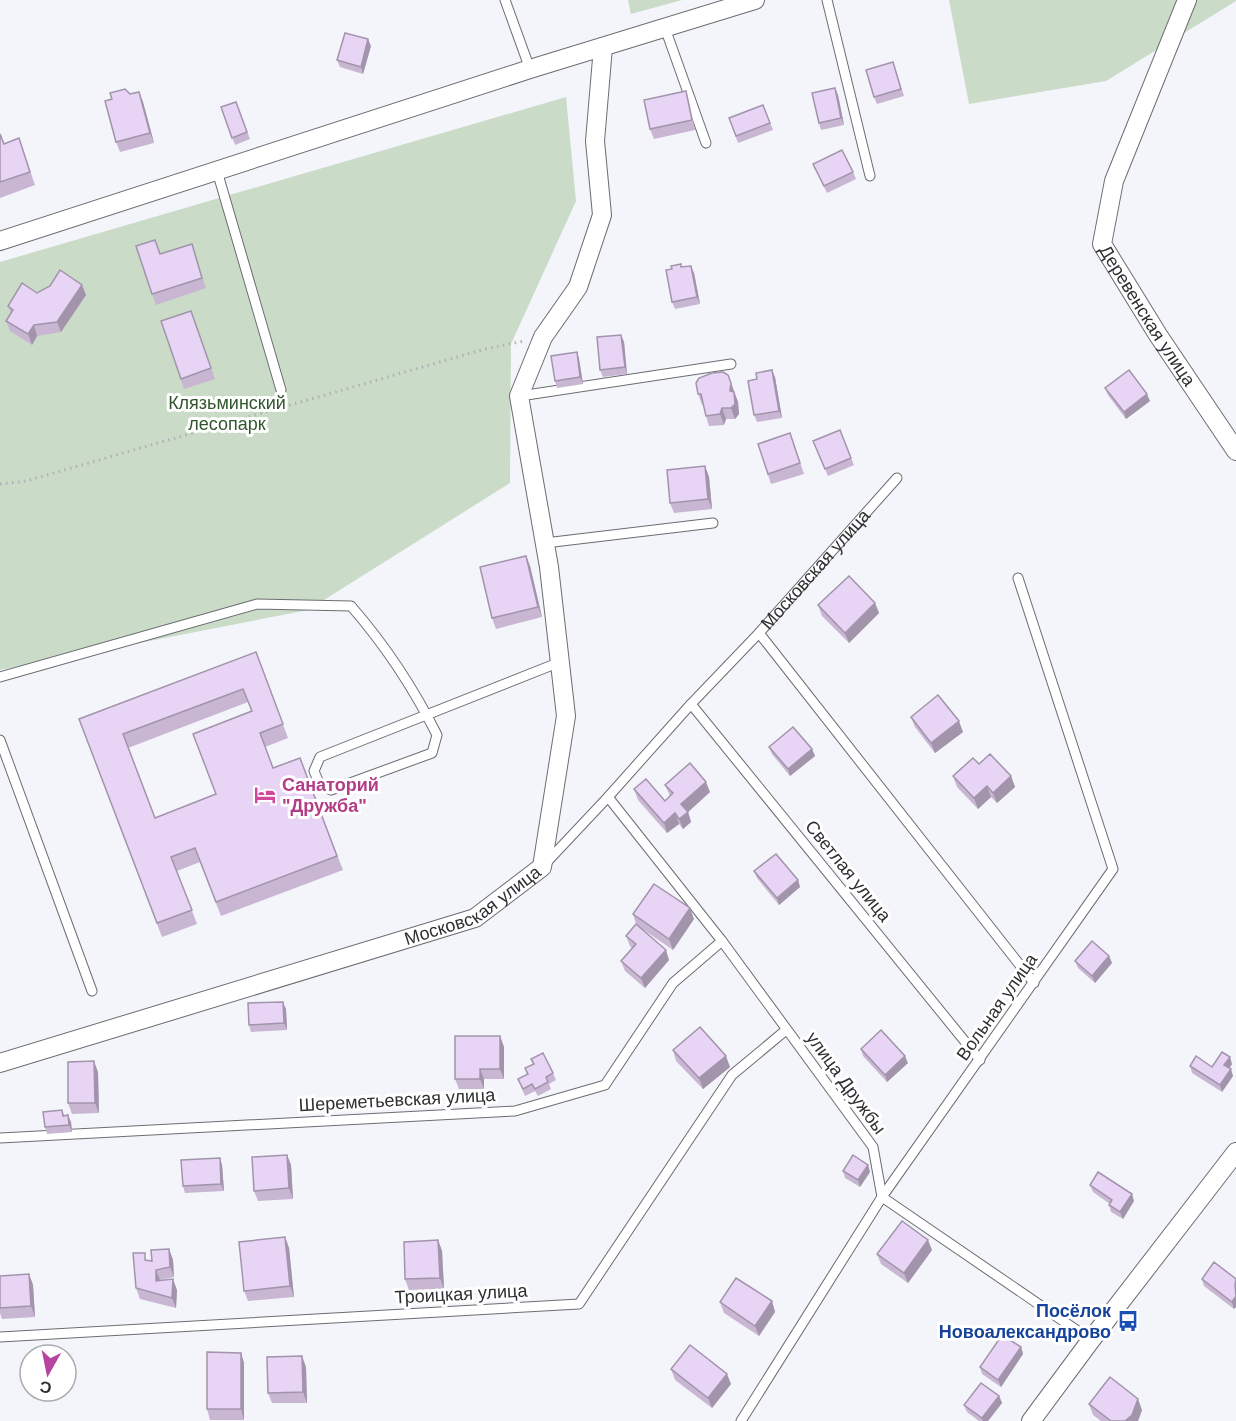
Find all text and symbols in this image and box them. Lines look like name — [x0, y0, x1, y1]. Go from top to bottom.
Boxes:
street label: Деревенская улица — [1095, 241, 1200, 391]
park label: Клязьминский лесопарк — [168, 393, 286, 434]
street label: Московская улица — [757, 505, 875, 633]
place label: Санаторий "Дружба" — [282, 775, 379, 816]
hotel icon: Санаторий "Дружба" — [253, 783, 277, 807]
street label: Светлая улица — [801, 816, 896, 926]
street label: Московская улица — [402, 861, 545, 949]
street label: Вольная улица — [953, 949, 1042, 1064]
street label: улица Дружбы — [802, 1028, 890, 1138]
street label: Шереметьевская улица — [298, 1085, 497, 1115]
street label: Троицкая улица — [394, 1280, 529, 1307]
place label: Посёлок Новоалександрово — [939, 1301, 1112, 1342]
bus stop icon: Посёлок Новоалександрово — [1116, 1309, 1140, 1333]
north arrow — [18, 1343, 78, 1403]
text: С — [38, 1378, 53, 1397]

